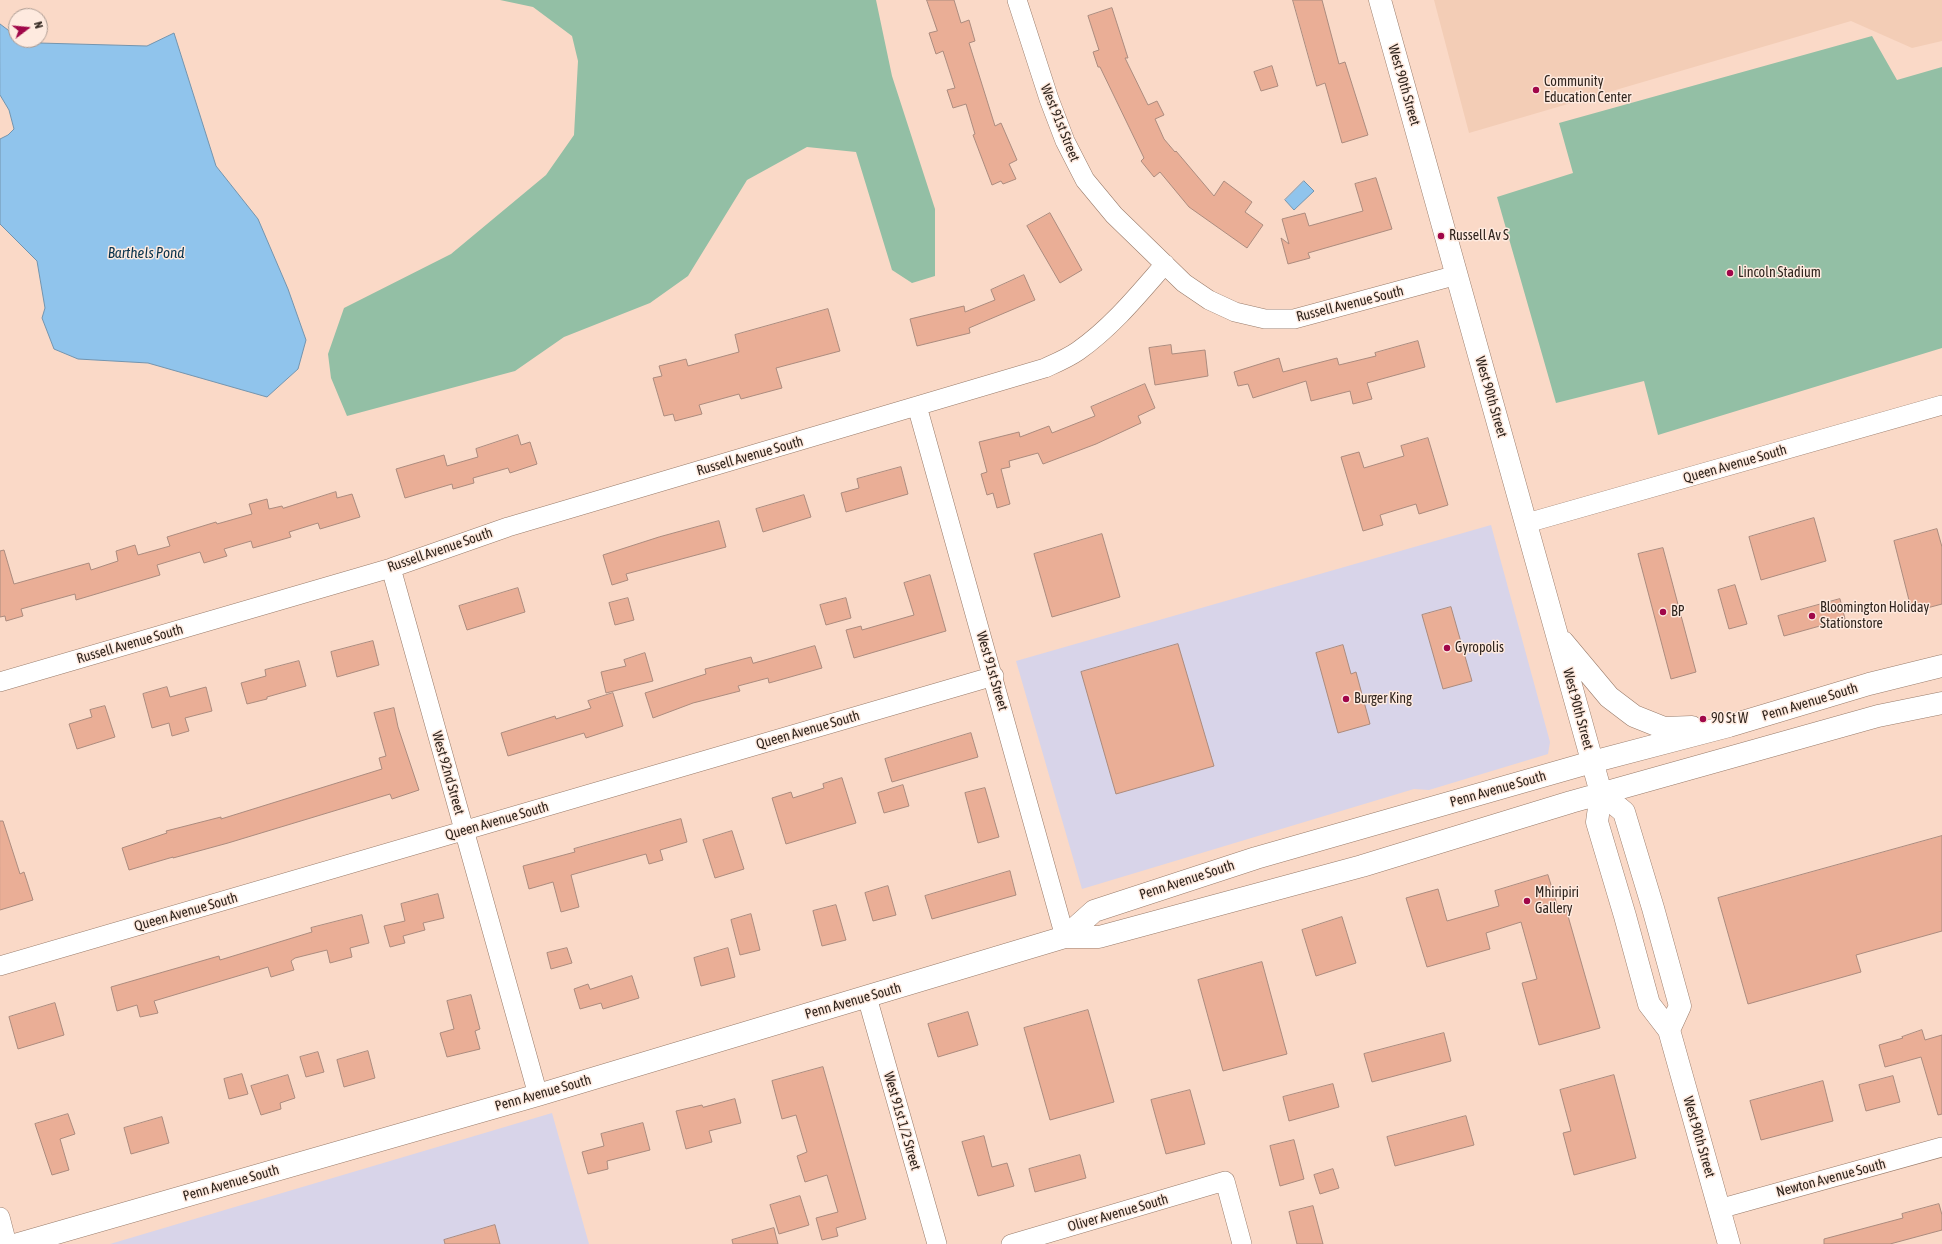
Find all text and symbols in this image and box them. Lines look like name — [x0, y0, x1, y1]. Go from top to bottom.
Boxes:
north arrow — [8, 8, 48, 48]
text: N — [32, 20, 45, 30]
street label: West 90th Street — [1384, 43, 1424, 127]
place label: Community Education Center — [1544, 74, 1631, 106]
street label: West 91st Street — [1037, 82, 1083, 164]
marker: Community Education Center — [1531, 85, 1541, 95]
place label: Russell Av S — [1449, 228, 1509, 244]
marker: Russell Av S — [1436, 231, 1446, 241]
water label: Barthels Pond — [108, 244, 184, 262]
place label: Lincoln Stadium — [1738, 265, 1821, 281]
marker: Lincoln Stadium — [1725, 268, 1735, 278]
street label: Russell Avenue South — [1295, 283, 1405, 325]
street label: West 90th Street — [1471, 355, 1511, 439]
street label: Russell Avenue South — [695, 433, 805, 479]
street label: Queen Avenue South — [1681, 441, 1789, 487]
street label: Russell Avenue South — [385, 524, 495, 576]
place label: Bloomington Holiday Stationstore — [1820, 600, 1929, 632]
place label: BP — [1671, 604, 1684, 620]
marker: BP — [1658, 607, 1668, 617]
marker: Bloomington Holiday Stationstore — [1807, 611, 1817, 621]
street label: Russell Avenue South — [75, 621, 185, 667]
street label: West 91st Street — [973, 629, 1011, 713]
place label: Gyropolis — [1455, 640, 1504, 656]
marker: Gyropolis — [1442, 643, 1452, 653]
street label: West 90th Street — [1559, 666, 1597, 752]
street label: Penn Avenue South — [1760, 679, 1860, 725]
place label: Burger King — [1354, 691, 1412, 707]
marker: Burger King — [1341, 694, 1351, 704]
street label: Queen Avenue South — [754, 707, 862, 753]
place label: 90 St W — [1711, 711, 1748, 727]
marker: 90 St W — [1698, 714, 1708, 724]
street label: West 92nd Street — [428, 729, 468, 817]
street label: Penn Avenue South — [1448, 767, 1548, 811]
street label: Queen Avenue South — [443, 798, 551, 844]
street label: Penn Avenue South — [1137, 857, 1237, 903]
place label: Mhiripiri Gallery — [1535, 885, 1579, 918]
street label: Queen Avenue South — [132, 889, 240, 935]
marker: Mhiripiri Gallery — [1522, 896, 1532, 906]
street label: Penn Avenue South — [803, 979, 903, 1023]
street label: West 91st 1/2 Street — [880, 1070, 924, 1172]
street label: Penn Avenue South — [493, 1071, 593, 1115]
street label: West 90th Street — [1679, 1095, 1719, 1179]
street label: Newton Avenue South — [1774, 1155, 1888, 1201]
street label: Penn Avenue South — [181, 1161, 281, 1205]
street label: Oliver Avenue South — [1066, 1191, 1170, 1235]

